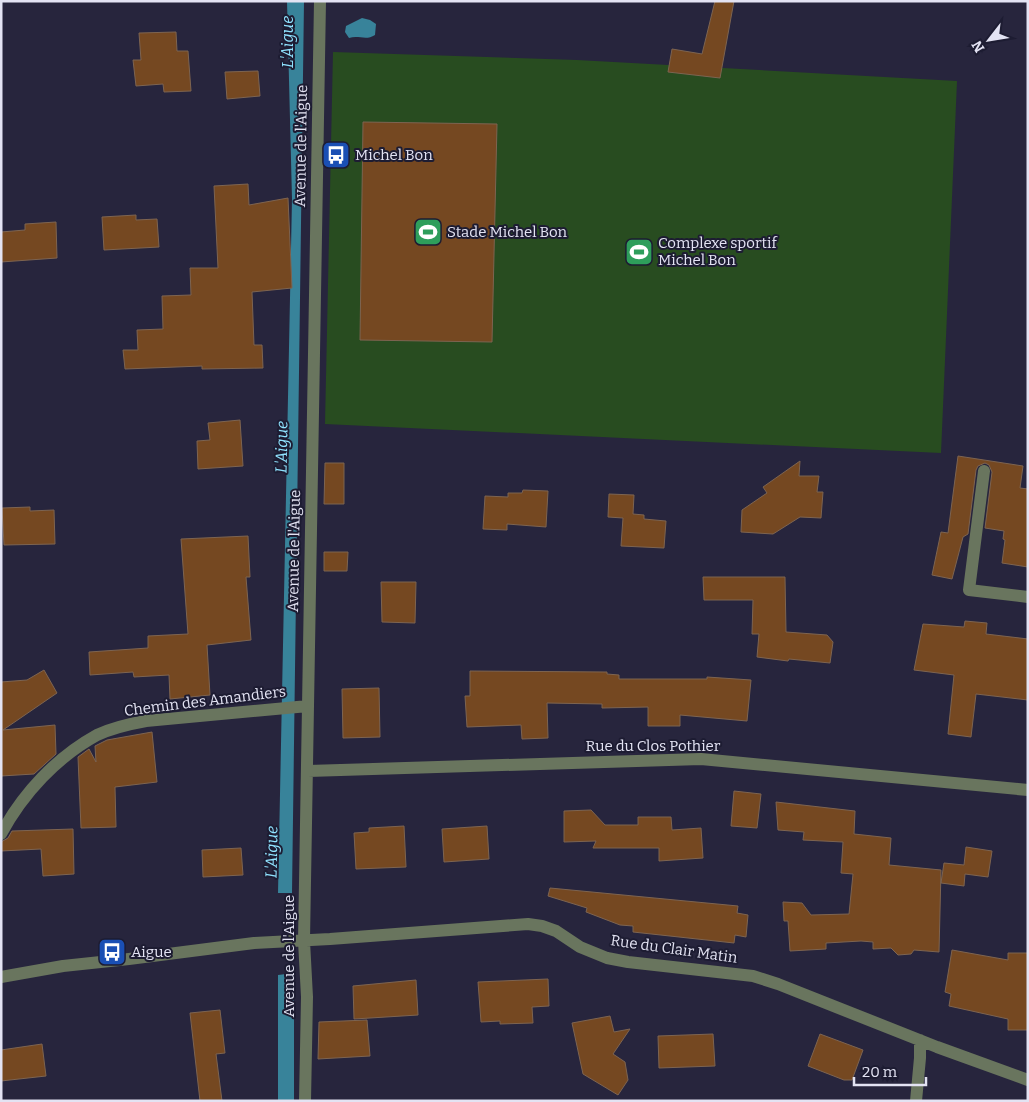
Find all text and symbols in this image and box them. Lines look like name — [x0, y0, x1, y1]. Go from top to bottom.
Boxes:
north arrow — [964, 15, 1014, 65]
water label: L'Aigue — [278, 16, 297, 68]
text: N — [968, 37, 988, 55]
street label: Avenue de l'Aigue — [291, 85, 311, 207]
bus stop icon: Michel Bon — [321, 140, 351, 170]
place label: Michel Bon — [355, 146, 433, 164]
sports icon: Stade Michel Bon — [413, 217, 443, 247]
place label: Stade Michel Bon — [447, 223, 568, 241]
place label: Complexe sportif Michel Bon — [658, 234, 778, 269]
sports icon: Complexe sportif Michel Bon — [624, 237, 654, 267]
water label: L'Aigue — [272, 421, 291, 473]
street label: Avenue de l'Aigue — [284, 490, 304, 612]
street label: Chemin des Amandiers — [123, 682, 287, 720]
street label: Rue du Clos Pothier — [586, 737, 721, 755]
water label: L'Aigue — [262, 826, 281, 878]
street label: Avenue de l'Aigue — [280, 895, 298, 1017]
street label: Rue du Clair Matin — [610, 931, 739, 967]
bus stop icon: Aigue — [97, 937, 127, 967]
place label: Aigue — [131, 943, 172, 961]
scale bar — [854, 1054, 926, 1086]
text: 20 m — [862, 1063, 898, 1081]

